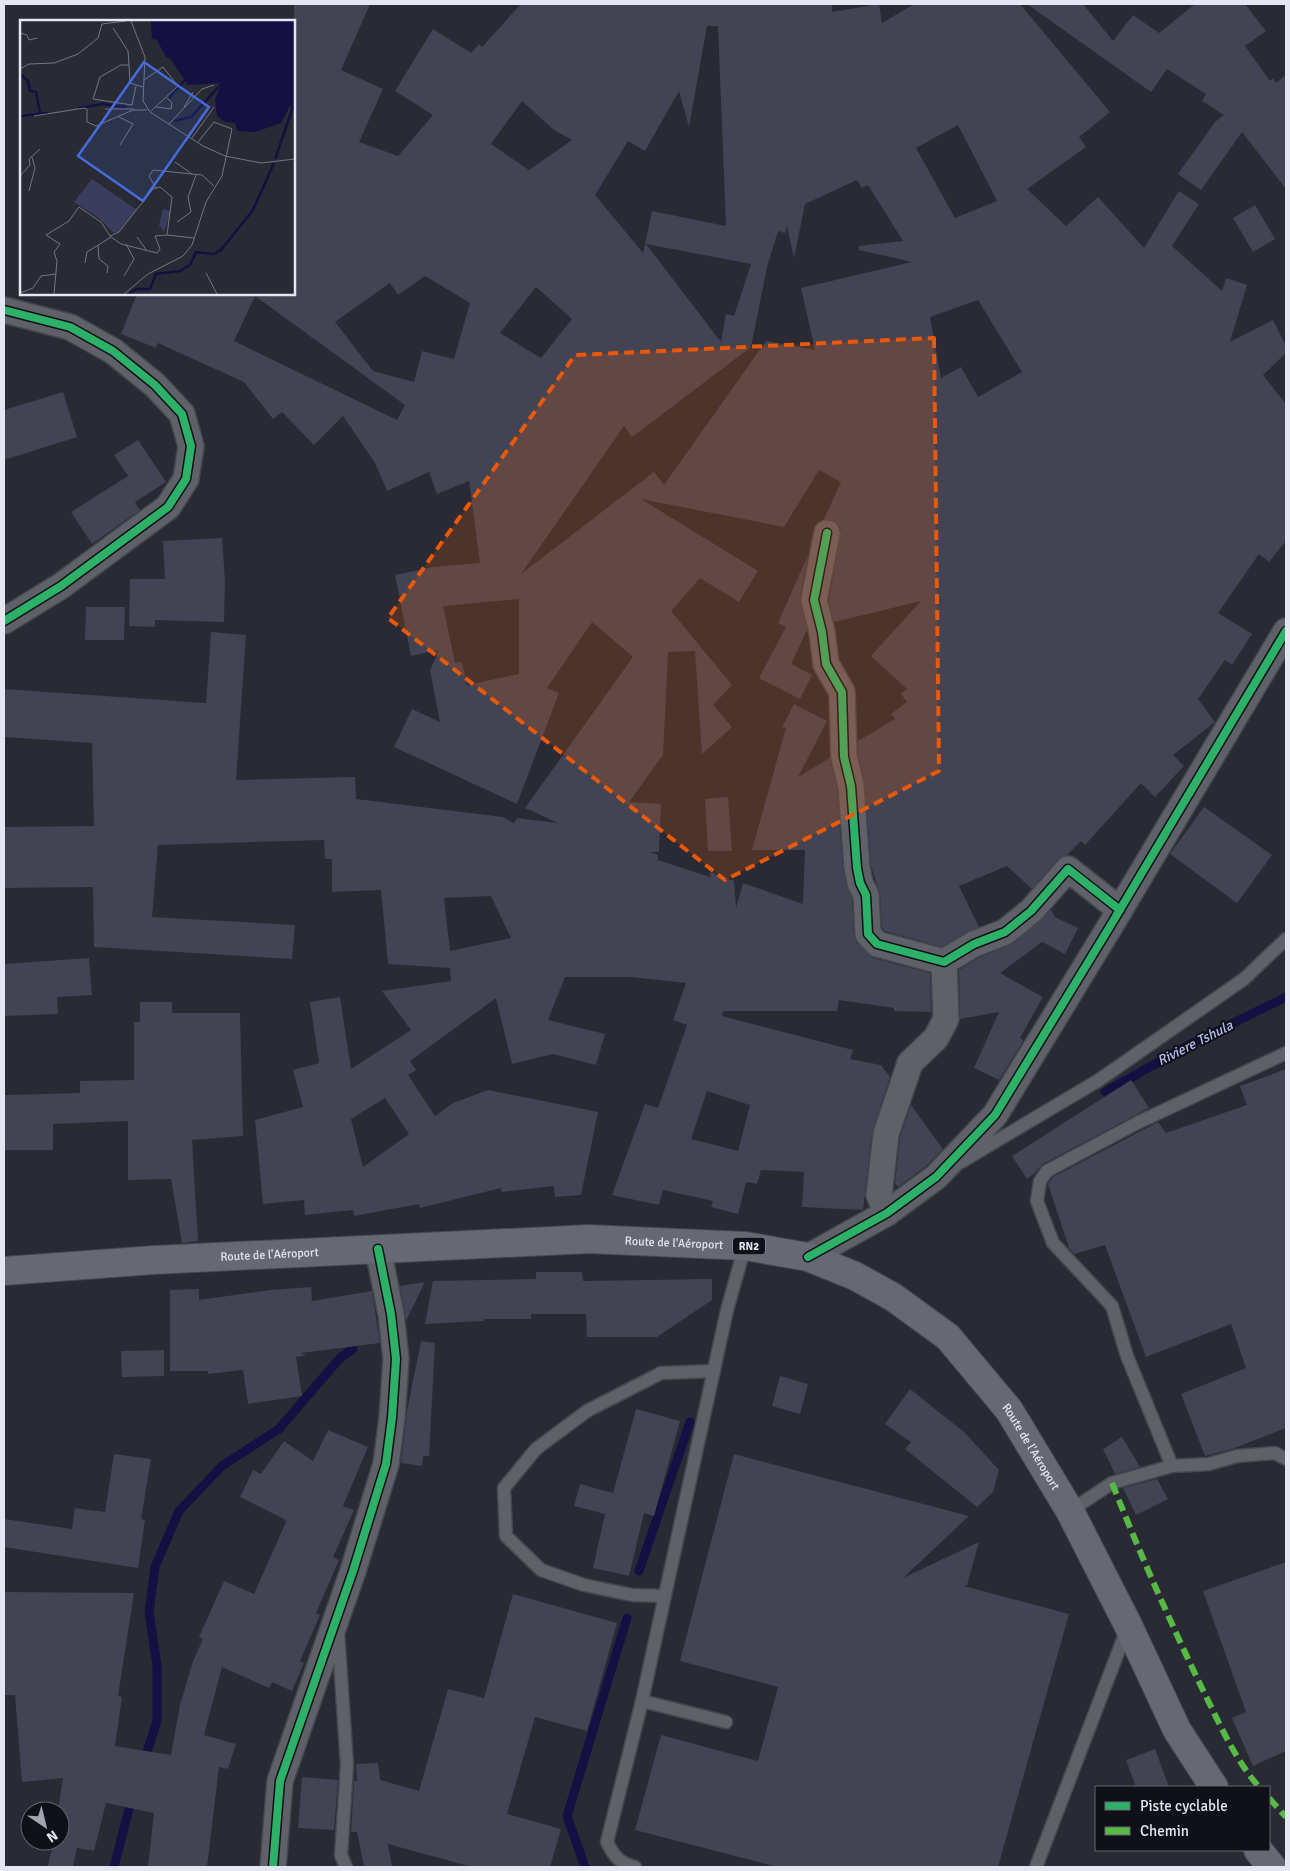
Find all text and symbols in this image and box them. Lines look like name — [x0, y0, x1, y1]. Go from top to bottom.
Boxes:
inset map — [20, 20, 295, 295]
water label: Riviere Tshula — [1154, 1016, 1236, 1069]
street label: Route de l'Aéroport — [624, 1233, 724, 1253]
road number: RN2 — [733, 1238, 765, 1254]
street label: Route de l'Aéroport — [220, 1245, 319, 1264]
street label: Route de l'Aéroport — [999, 1400, 1063, 1493]
legend — [1095, 1786, 1270, 1851]
text: Piste cyclable — [1140, 1797, 1228, 1815]
north arrow — [20, 1801, 70, 1851]
text: Chemin — [1140, 1822, 1189, 1840]
text: N — [43, 1826, 61, 1846]

